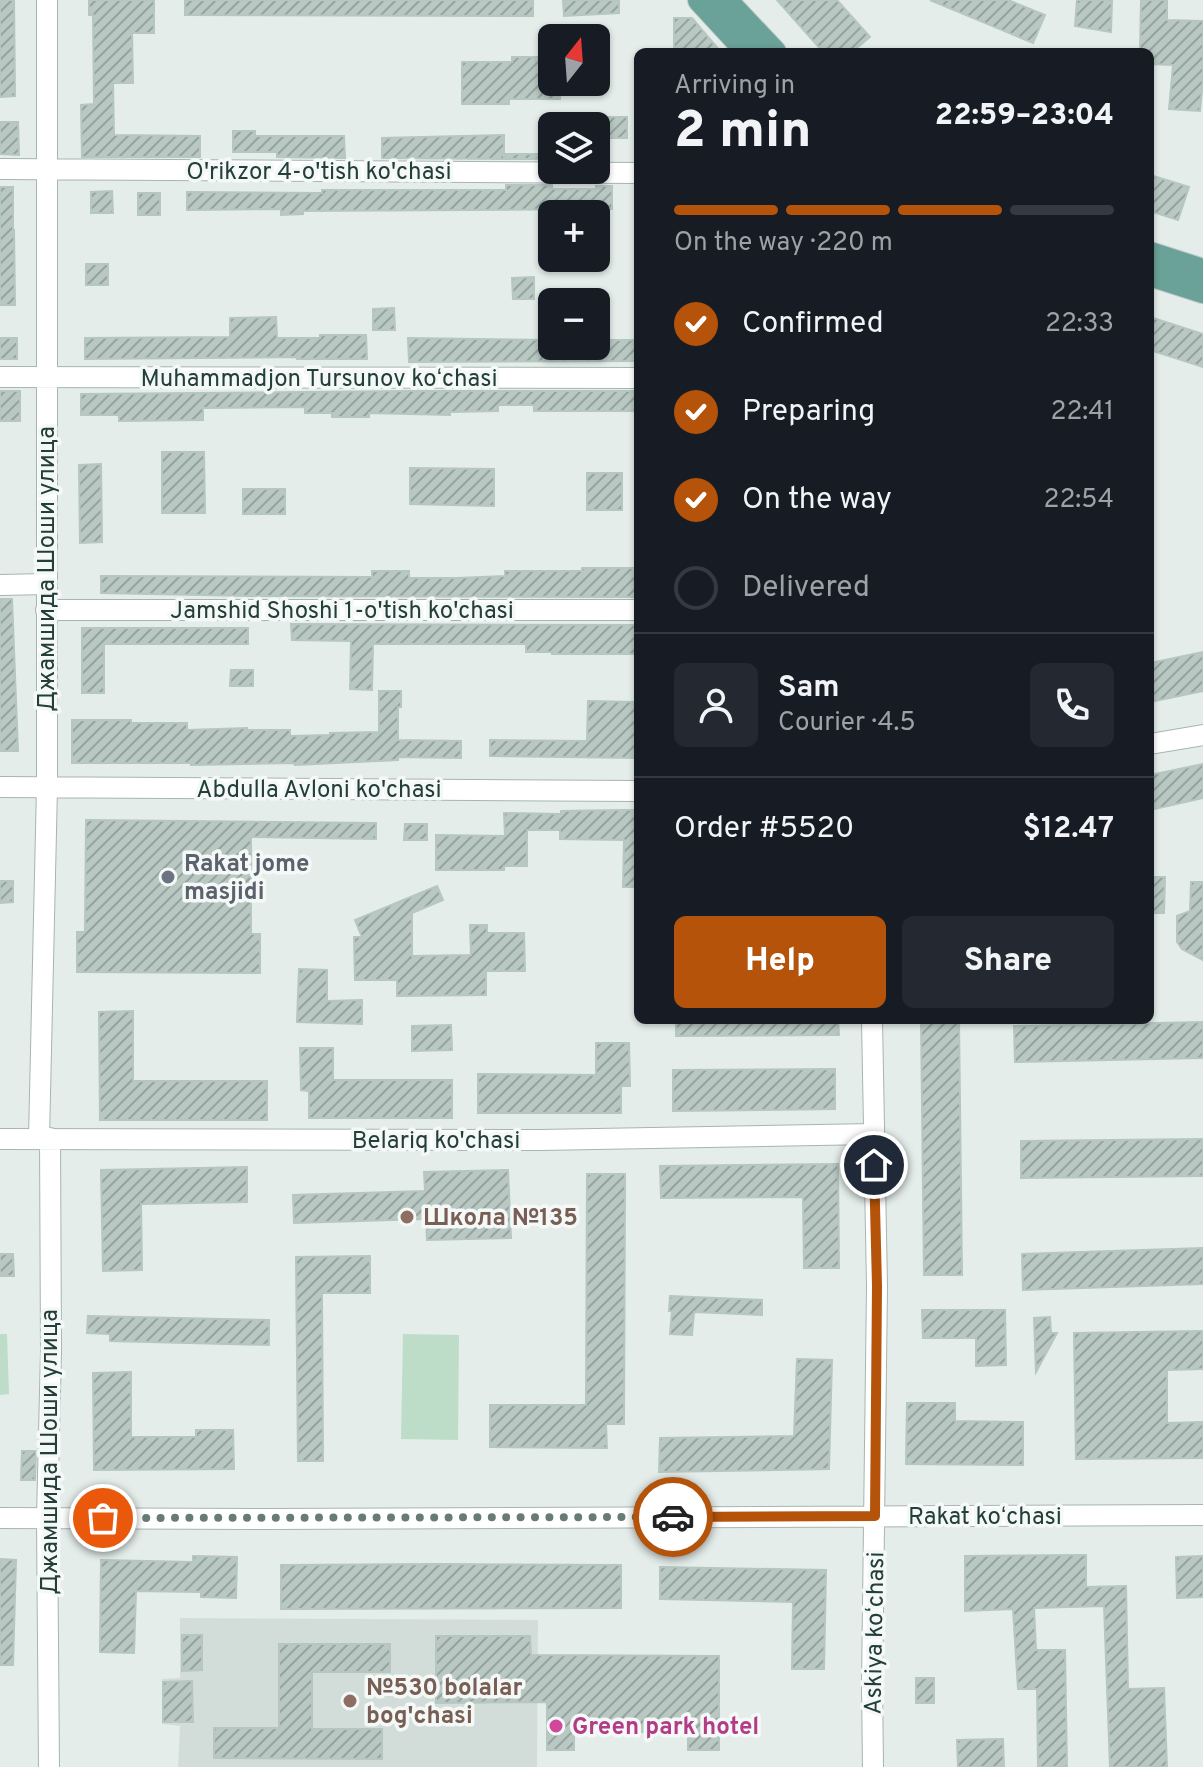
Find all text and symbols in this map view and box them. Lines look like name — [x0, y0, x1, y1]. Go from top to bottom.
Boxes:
north arrow — [538, 24, 610, 96]
map controls — [538, 24, 610, 360]
text: Arriving in — [674, 70, 795, 103]
text: 22:59–23:04 — [935, 98, 1114, 135]
text: 2 min — [674, 100, 812, 166]
button: layers — [538, 112, 610, 184]
street label: O'rikzor 4-o'tish ko'chasi — [186, 158, 452, 188]
button: + — [538, 200, 610, 272]
text: On the way · 220 m — [674, 227, 893, 260]
button: − — [538, 288, 610, 360]
icon: check — [674, 302, 718, 346]
text: Confirmed — [742, 306, 884, 343]
text: 22:33 — [1045, 308, 1114, 341]
street label: Muhammadjon Tursunov koʻchasi — [140, 365, 498, 395]
icon: check — [674, 390, 718, 434]
text: Preparing — [742, 394, 875, 431]
text: 22:41 — [1050, 396, 1114, 429]
street label: Джамшида Шоши улица — [33, 426, 63, 712]
icon: check — [674, 478, 718, 522]
text: On the way — [742, 482, 892, 519]
text: 22:54 — [1044, 484, 1114, 517]
text: Delivered — [742, 570, 870, 607]
street label: Jamshid Shoshi 1-o'tish ko'chasi — [170, 597, 514, 627]
button: person — [674, 663, 758, 747]
button: phone — [1030, 663, 1114, 747]
text: Sam — [778, 670, 840, 707]
text: Courier · 4.5 — [778, 707, 916, 740]
street label: Abdulla Avloni ko'chasi — [196, 776, 442, 806]
text: Order #5520 — [674, 811, 854, 848]
text: $12.47 — [1023, 811, 1114, 848]
place label: Rakat jome masjidi — [184, 850, 310, 908]
marker: Rakat jome masjidi — [159, 868, 177, 886]
button: Help — [674, 916, 886, 1008]
button: Share — [902, 916, 1114, 1008]
street label: Belariq ko'chasi — [352, 1127, 520, 1157]
pin — [840, 1131, 908, 1199]
icon: home — [852, 1143, 896, 1187]
place label: Школа №135 — [423, 1204, 578, 1234]
marker: Школа №135 — [398, 1208, 416, 1226]
street label: Джамшида Шоши улица — [36, 1309, 66, 1595]
courier — [633, 1477, 713, 1557]
pin — [69, 1484, 137, 1552]
icon: car — [651, 1495, 695, 1539]
icon: bag — [81, 1496, 125, 1540]
street label: Rakat koʻchasi — [908, 1503, 1062, 1533]
street label: Askiya koʻchasi — [860, 1551, 892, 1715]
place label: №530 bolalar bog'chasi — [366, 1674, 522, 1732]
marker: №530 bolalar bog'chasi — [341, 1692, 359, 1710]
place label: Green park hotel — [572, 1713, 759, 1743]
marker: Green park hotel — [547, 1717, 565, 1735]

